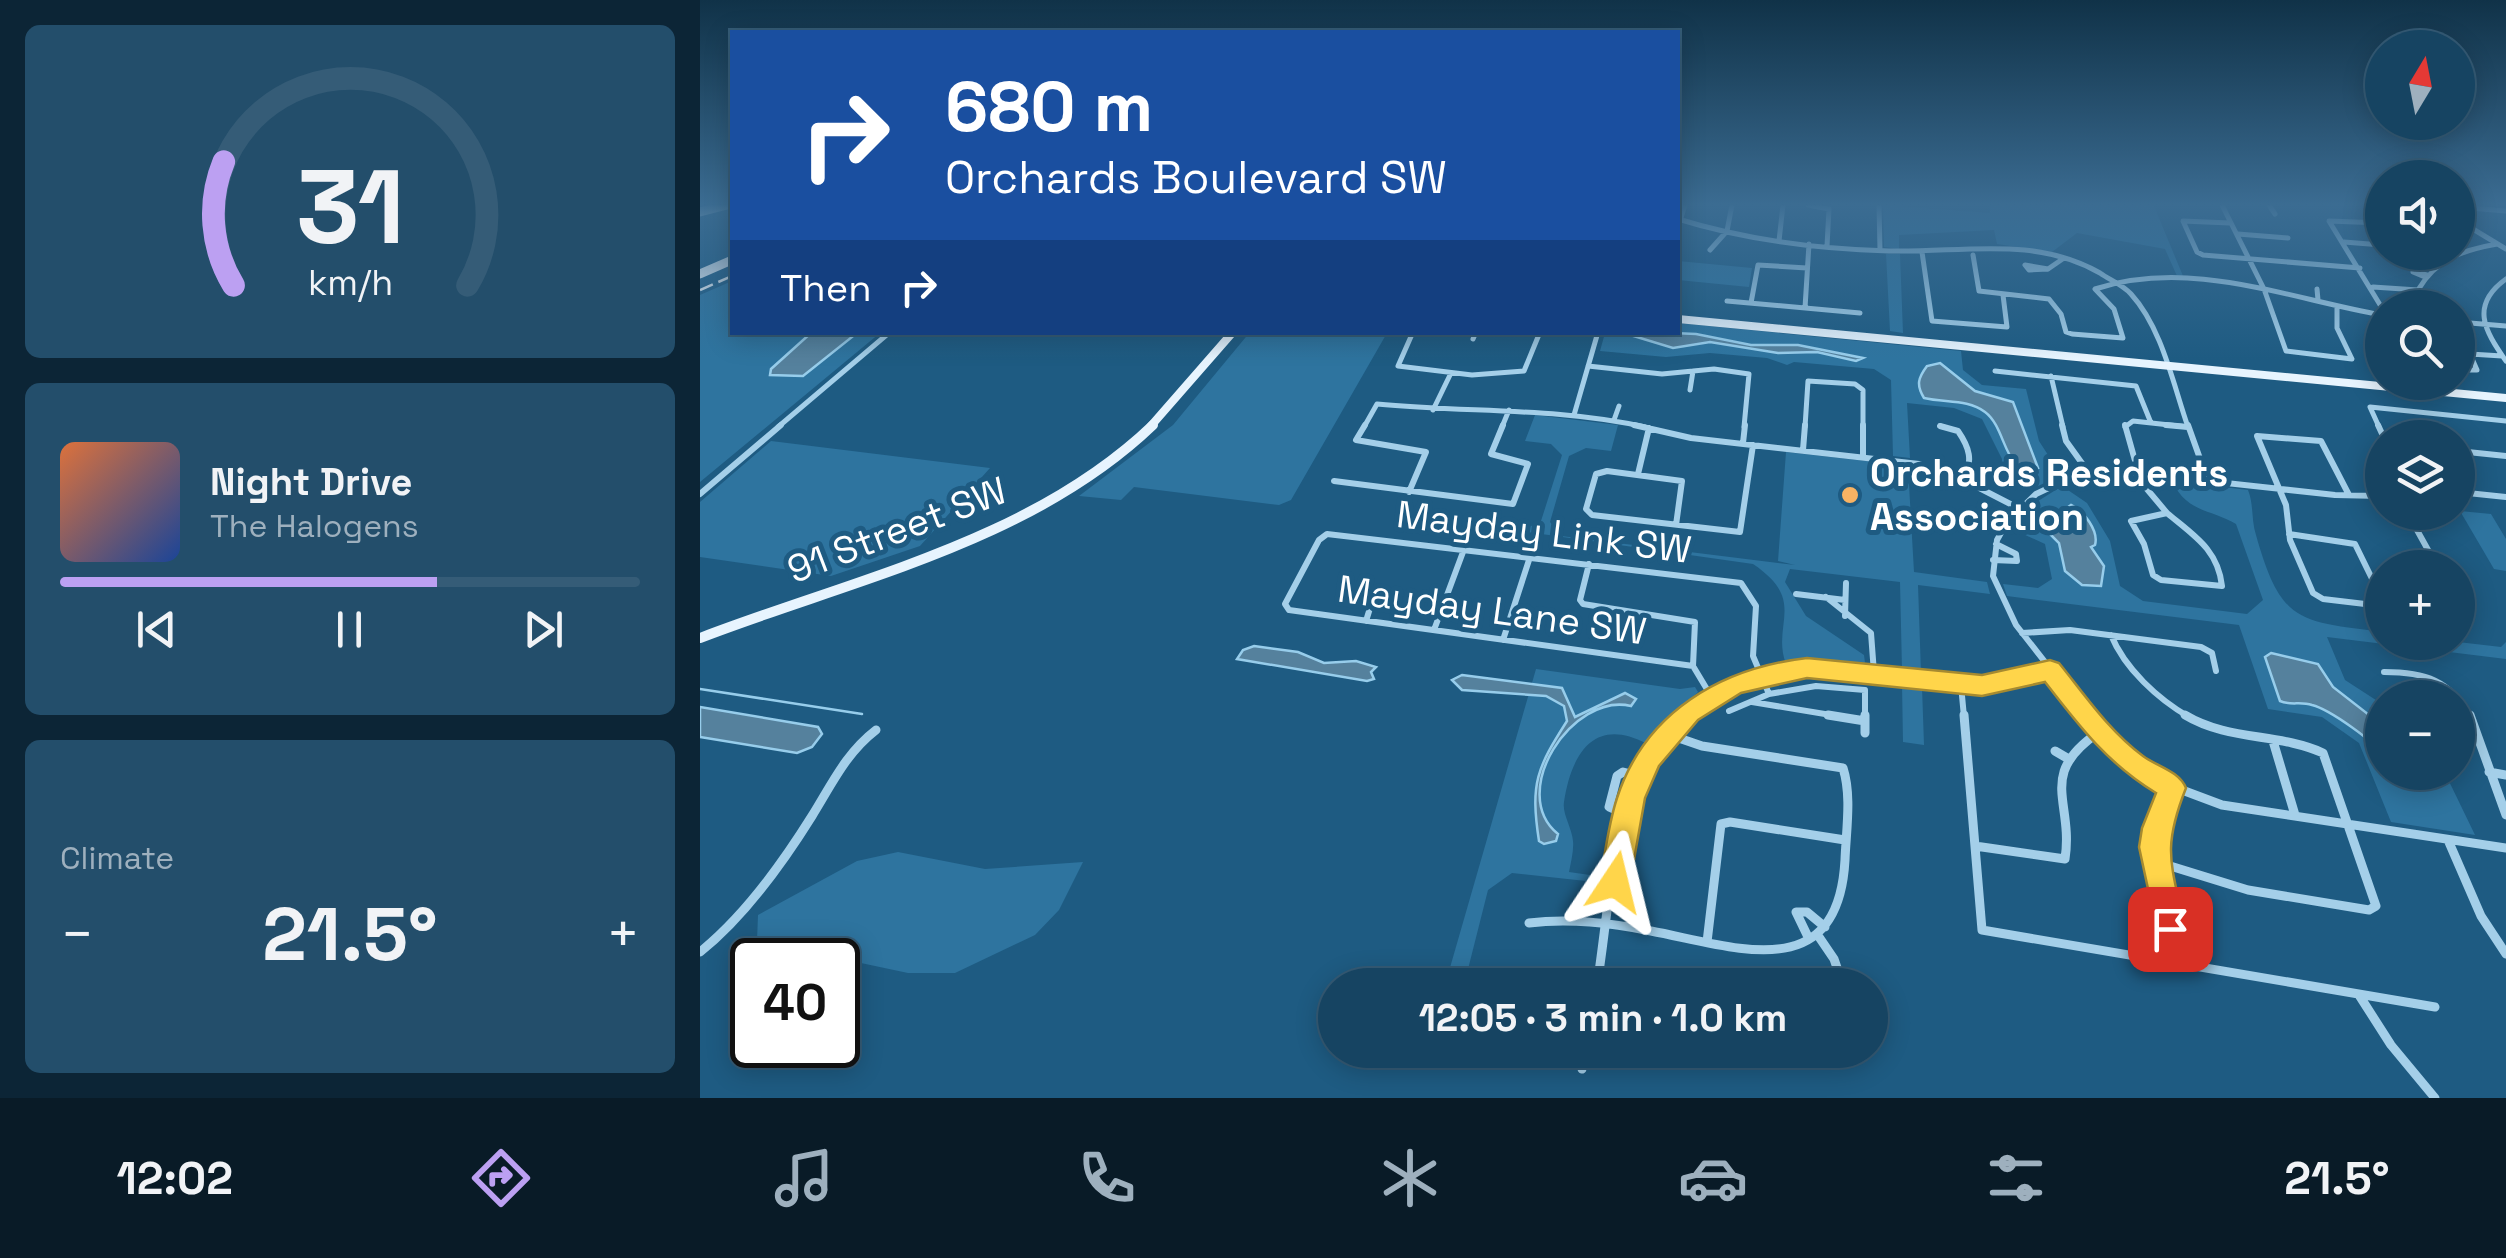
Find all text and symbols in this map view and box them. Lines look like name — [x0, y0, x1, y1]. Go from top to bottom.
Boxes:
north arrow — [2365, 30, 2475, 140]
map controls — [2365, 30, 2475, 790]
text: 680 m — [945, 62, 1153, 151]
icon: right — [780, 70, 910, 200]
text: 31 — [296, 141, 404, 273]
text: Orchards Boulevard SW — [945, 149, 1447, 206]
button: sound — [2365, 160, 2475, 270]
text: km/h — [307, 260, 393, 305]
icon: right — [891, 260, 946, 315]
text: Then — [780, 264, 871, 312]
button: search — [2365, 290, 2475, 400]
button: layers — [2365, 420, 2475, 530]
place label: Orchards Residents Association — [1870, 449, 2228, 541]
text: Night Drive — [210, 458, 412, 506]
street label: 91 Street SW — [780, 466, 1014, 594]
marker: Orchards Residents Association — [1839, 484, 1861, 506]
street label: Mayday Link SW — [1394, 490, 1694, 574]
text: The Halogens — [210, 506, 419, 546]
button: + — [2365, 550, 2475, 660]
street label: Mayday Lane SW — [1335, 565, 1649, 655]
icon: previous — [129, 602, 184, 657]
icon: pause — [322, 602, 377, 657]
icon: next — [516, 602, 571, 657]
button: − — [2365, 680, 2475, 790]
position arrow — [1563, 830, 1667, 934]
text: Climate — [60, 838, 174, 878]
text: 21.5° — [262, 886, 438, 982]
pin — [2128, 887, 2213, 972]
text: − — [60, 899, 94, 969]
text: + — [606, 899, 640, 969]
icon: arrive — [2143, 902, 2198, 957]
speed limit sign: 40 — [730, 938, 860, 1068]
text: 12:05 · 3 min · 1.0 km — [1419, 994, 1787, 1042]
icon: directions — [466, 1143, 536, 1213]
icon: music — [769, 1143, 839, 1213]
icon: phone — [1072, 1143, 1142, 1213]
icon: climate — [1375, 1143, 1445, 1213]
icon: car — [1678, 1143, 1748, 1213]
icon: filters — [1981, 1143, 2051, 1213]
text: 12:02 — [117, 1150, 233, 1207]
text: 21.5° — [2284, 1150, 2389, 1207]

